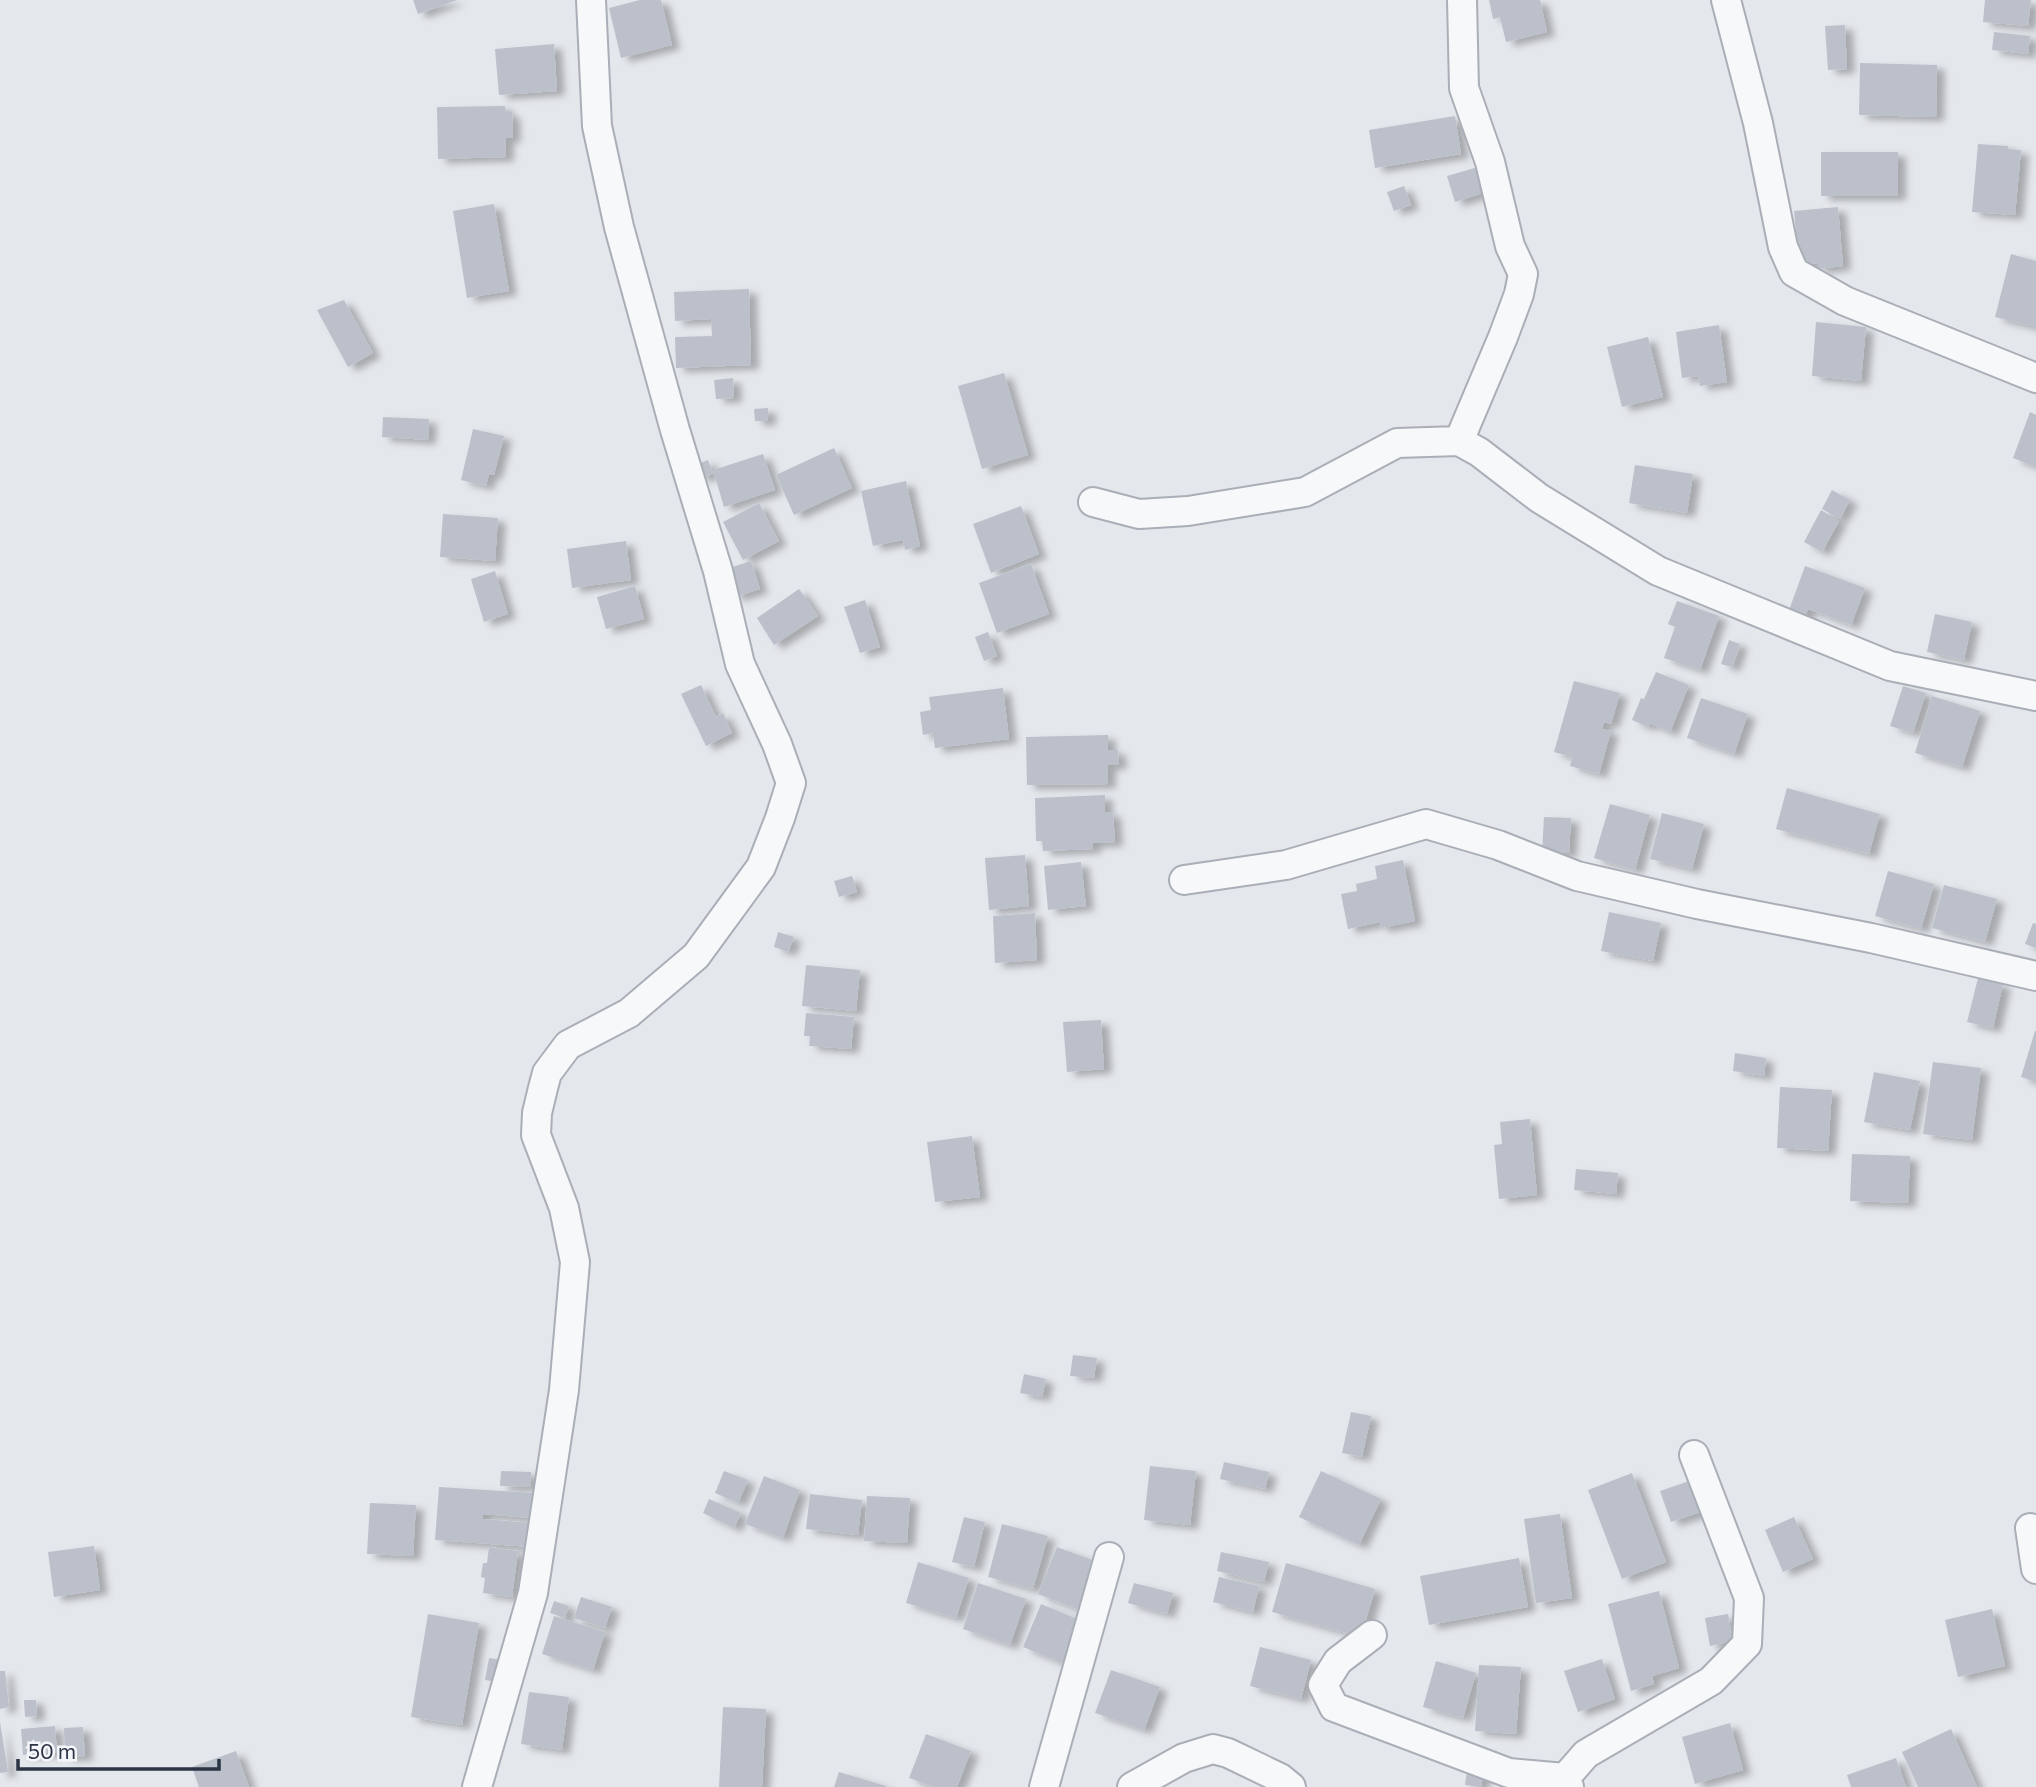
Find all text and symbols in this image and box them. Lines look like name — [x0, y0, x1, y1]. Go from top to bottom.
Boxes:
scale bar — [18, 1728, 219, 1772]
text: 50 m — [28, 1738, 76, 1763]

